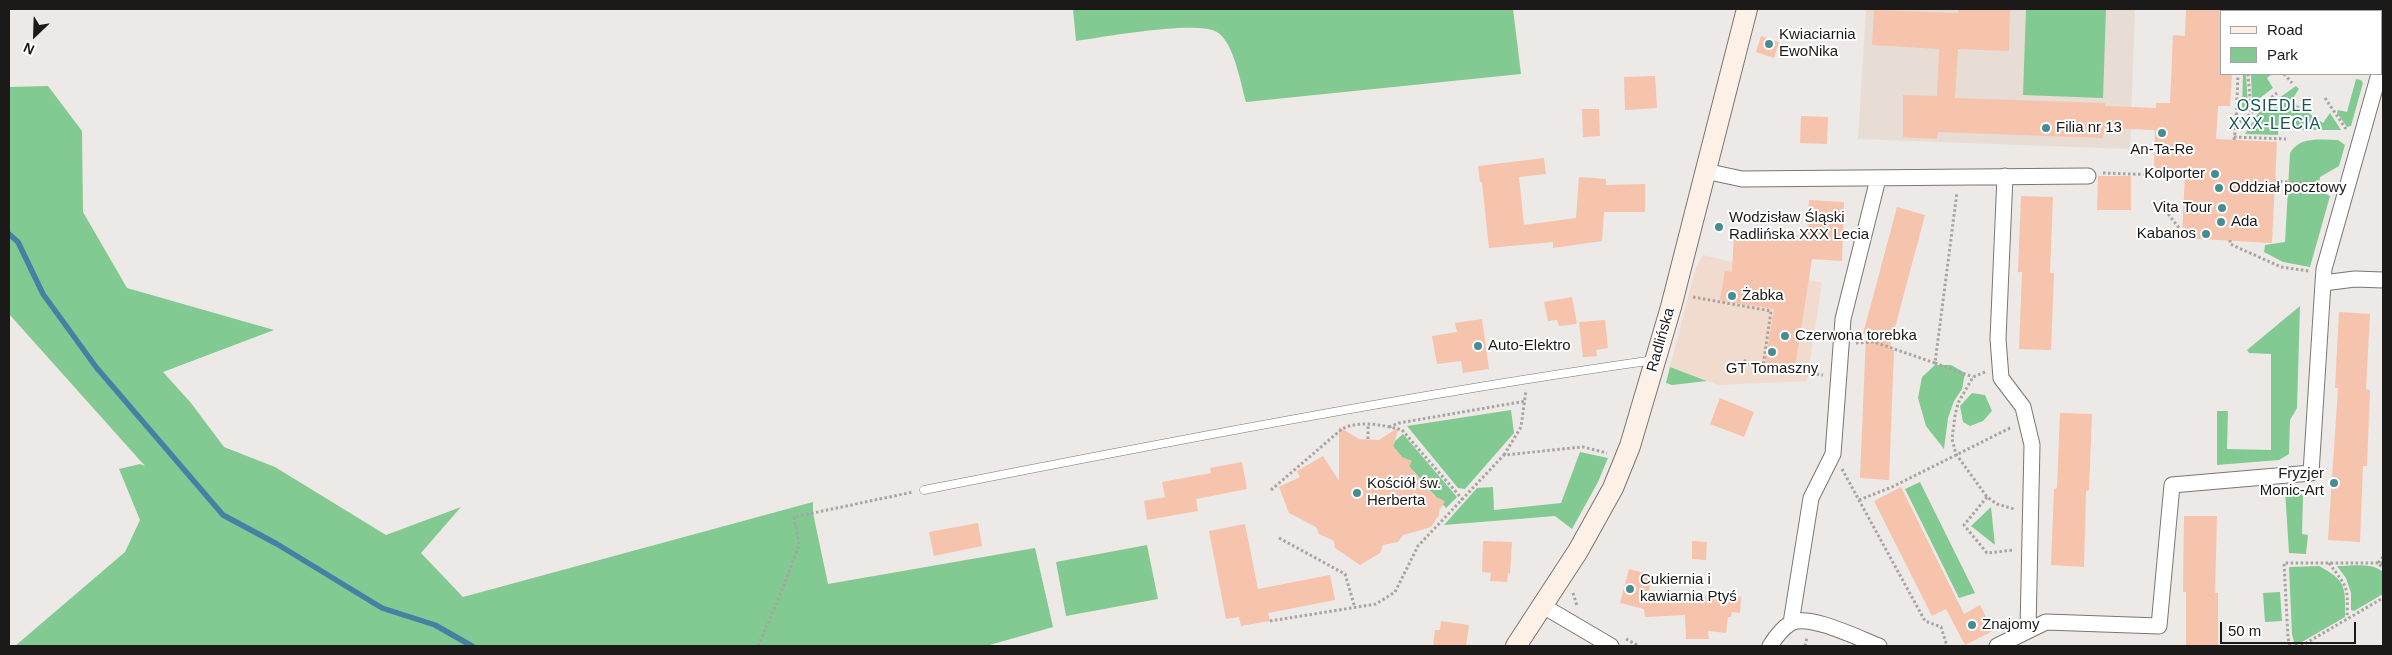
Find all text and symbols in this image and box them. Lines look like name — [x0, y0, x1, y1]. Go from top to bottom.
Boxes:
north arrow — [10, 10, 60, 60]
legend — [2220, 10, 2382, 75]
text: Road — [2267, 21, 2303, 38]
place label: Kwiaciarnia EwoNika — [1779, 26, 1856, 61]
marker: Kwiaciarnia EwoNika — [1763, 38, 1775, 50]
text: N — [21, 39, 37, 58]
text: Park — [2267, 46, 2298, 63]
district label: OSIEDLE XXX-LECIA — [2228, 97, 2322, 135]
place label: Filia nr 13 — [2056, 119, 2122, 137]
marker: Filia nr 13 — [2040, 122, 2052, 134]
marker: An-Ta-Re — [2156, 127, 2168, 139]
place label: An-Ta-Re — [2130, 141, 2194, 159]
place label: Kolporter — [2144, 165, 2205, 183]
marker: Kolporter — [2209, 168, 2221, 180]
place label: Oddział pocztowy — [2229, 179, 2347, 197]
marker: Oddział pocztowy — [2213, 182, 2225, 194]
place label: Vita Tour — [2153, 199, 2212, 217]
marker: Vita Tour — [2216, 202, 2228, 214]
place label: Wodzisław Śląski Radlińska XXX Lecia — [1729, 209, 1869, 244]
place label: Ada — [2231, 213, 2258, 231]
marker: Ada — [2215, 216, 2227, 228]
marker: Wodzisław Śląski Radlińska XXX Lecia — [1713, 221, 1725, 233]
place label: Kabanos — [2137, 225, 2196, 243]
marker: Kabanos — [2200, 228, 2212, 240]
place label: Żabka — [1742, 287, 1784, 305]
marker: Żabka — [1726, 290, 1738, 302]
street label: Radlińska — [1643, 306, 1679, 374]
place label: Czerwona torebka — [1795, 327, 1917, 345]
marker: Czerwona torebka — [1779, 330, 1791, 342]
place label: Auto-Elektro — [1488, 337, 1571, 355]
marker: Auto-Elektro — [1472, 340, 1484, 352]
marker: GT Tomaszny — [1766, 346, 1778, 358]
place label: GT Tomaszny — [1726, 360, 1818, 378]
place label: Fryzjer Monic-Art — [2260, 465, 2324, 500]
place label: Kościół św. Herberta — [1367, 475, 1441, 510]
marker: Fryzjer Monic-Art — [2328, 477, 2340, 489]
marker: Kościół św. Herberta — [1351, 487, 1363, 499]
place label: Cukiernia i kawiarnia Ptyś — [1640, 571, 1737, 606]
marker: Cukiernia i kawiarnia Ptyś — [1624, 583, 1636, 595]
scale bar — [2222, 612, 2358, 644]
place label: Znajomy — [1982, 616, 2040, 634]
marker: Znajomy — [1966, 619, 1978, 631]
text: 50 m — [2228, 622, 2261, 639]

